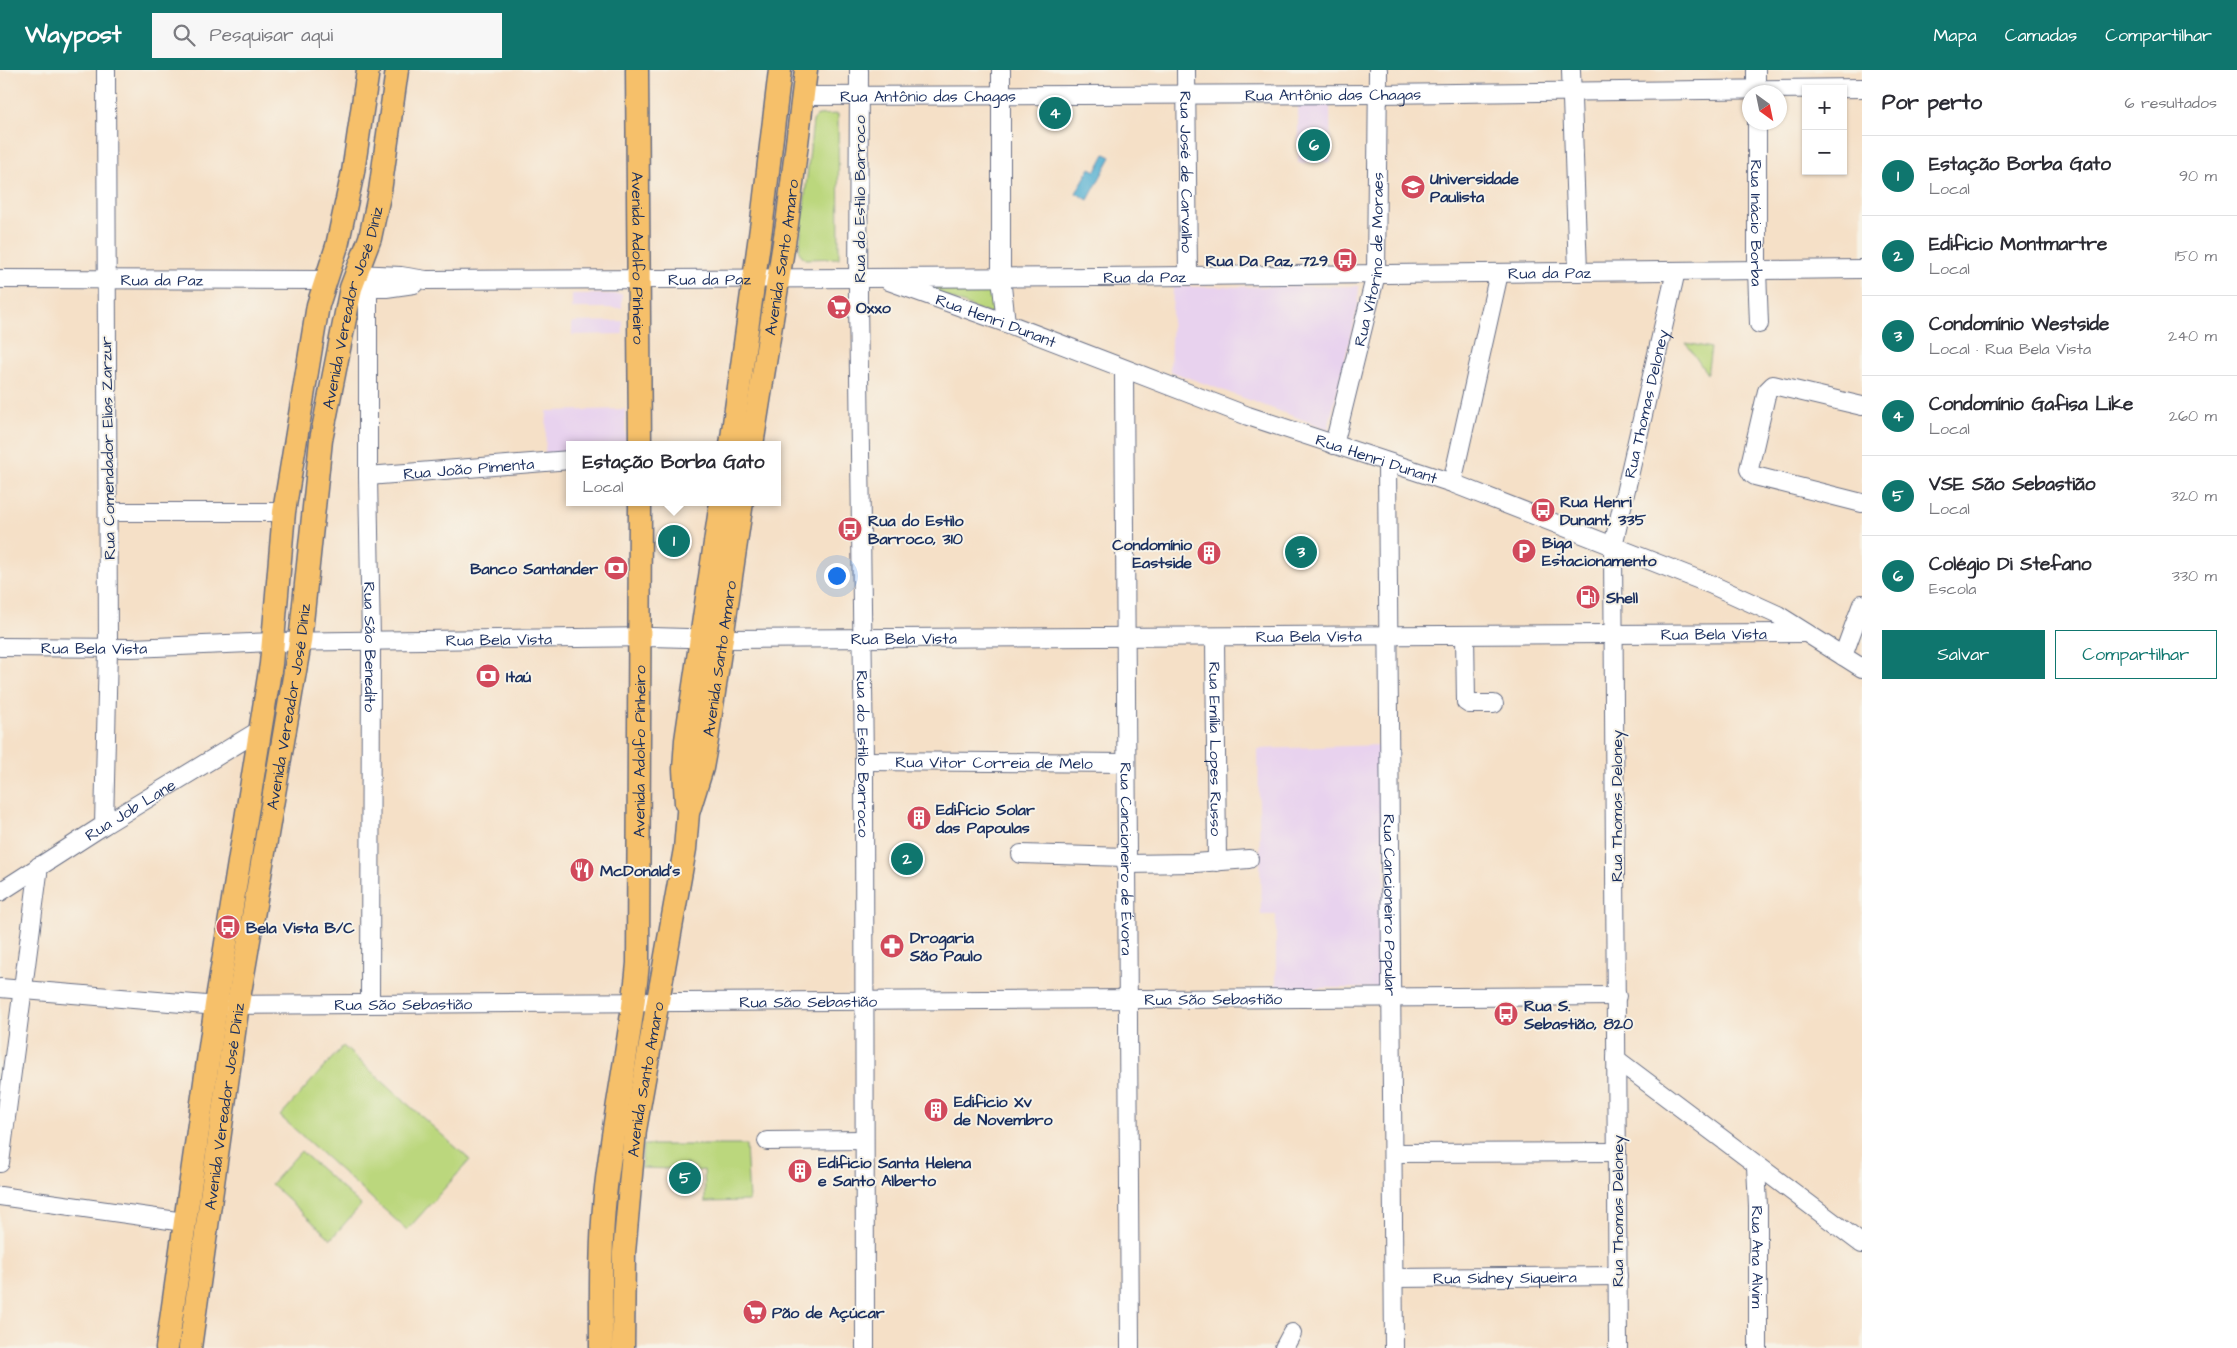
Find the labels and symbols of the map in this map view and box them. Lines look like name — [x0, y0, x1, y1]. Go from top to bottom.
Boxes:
street label: Rua Antônio das Chagas — [1245, 83, 1421, 107]
street label: Rua Antônio das Chagas — [840, 85, 1016, 108]
north arrow — [1742, 85, 1787, 130]
street label: Rua José de Carvalho — [1174, 91, 1198, 253]
pin: 4 — [1039, 94, 1071, 132]
street label: Rua do Estilo Barroco — [849, 115, 871, 283]
pin: 6 — [1298, 126, 1330, 164]
street label: Rua Inácio Borba — [1745, 160, 1768, 287]
place label: Universidade Paulista — [1430, 168, 1519, 208]
street label: Avenida Adolfo Pinheiro — [626, 172, 649, 344]
street label: Rua Vitorino de Moraes — [1349, 172, 1389, 349]
school or university icon: Universidade Paulista — [1400, 174, 1426, 200]
street label: Avenida Santo Amaro — [760, 178, 804, 337]
street label: Avenida Vereador José Diniz — [317, 204, 388, 411]
bus stop icon: Rua Da Paz, 729 — [1332, 247, 1358, 273]
place label: Rua Da Paz, 729 — [1205, 250, 1328, 272]
street label: Rua da Paz — [1508, 262, 1591, 285]
street label: Rua da Paz — [1103, 266, 1186, 289]
street label: Rua da Paz — [120, 269, 204, 292]
street label: Rua da Paz — [668, 269, 751, 291]
street label: Rua Henri Dunant — [932, 289, 1060, 354]
supermarket icon: Oxxo — [826, 294, 852, 320]
place label: Oxxo — [856, 297, 892, 319]
street label: Rua Thomas Deloney — [1619, 327, 1675, 480]
street label: Rua Comendador Elias Zarzur — [95, 336, 121, 560]
street label: Rua Henri Dunant — [1313, 429, 1441, 490]
street label: Rua João Pimenta — [402, 453, 535, 485]
place label: Rua Henri Dunant, 335 — [1560, 491, 1647, 531]
bus stop icon: Rua Henri Dunant, 335 — [1530, 497, 1556, 523]
place label: Rua do Estilo Barroco, 310 — [868, 510, 965, 550]
bus stop icon: Rua do Estilo Barroco, 310 — [837, 516, 863, 542]
pin: 1 — [658, 522, 690, 560]
place label: Biga Estacionamento — [1542, 532, 1657, 572]
pin: 3 — [1285, 533, 1317, 571]
place label: Condomínio Eastside — [1112, 534, 1193, 574]
parking icon: Biga Estacionamento — [1511, 538, 1537, 564]
building icon: Condomínio Eastside — [1196, 540, 1222, 566]
bank icon: Banco Santander — [603, 555, 629, 581]
place label: Banco Santander — [470, 558, 598, 580]
your location — [824, 563, 850, 589]
street label: Avenida Santo Amaro — [698, 579, 742, 738]
street label: Rua São Benedito — [358, 581, 381, 712]
fuel station icon: Shell — [1575, 584, 1601, 610]
place label: Shell — [1605, 587, 1638, 609]
street label: Avenida Vereador José Diniz — [261, 602, 316, 812]
street label: Rua Bela Vista — [1661, 623, 1767, 646]
street label: Rua Bela Vista — [1256, 625, 1362, 648]
street label: Rua Bela Vista — [446, 628, 552, 652]
street label: Rua Bela Vista — [851, 628, 957, 650]
street label: Rua Bela Vista — [41, 637, 148, 660]
street label: Rua Emília Lopes Russo — [1203, 662, 1227, 836]
bank icon: Itaú — [475, 663, 501, 689]
street label: Avenida Adolfo Pinheiro — [629, 665, 651, 838]
place label: Itaú — [506, 666, 531, 688]
street label: Rua do Estilo Barroco — [851, 670, 874, 838]
street label: Rua Thomas Deloney — [1606, 730, 1629, 882]
street label: Rua Vitor Correia de Melo — [895, 751, 1093, 775]
street label: Rua Cancioneiro de Évora — [1114, 762, 1138, 956]
street label: Rua Job Lane — [81, 774, 180, 847]
place label: Edifício Solar das Papoulas — [935, 799, 1035, 839]
building icon: Edifício Solar das Papoulas — [906, 805, 932, 831]
street label: Rua Cancioneiro Popular — [1378, 814, 1401, 996]
pin: 2 — [891, 840, 923, 878]
restaurant icon: McDonald's — [569, 857, 595, 883]
place label: McDonald's — [600, 860, 680, 882]
bus stop icon: Bela Vista B/C — [215, 914, 241, 940]
place label: Bela Vista B/C — [246, 917, 355, 939]
place label: Drogaria São Paulo — [909, 927, 983, 967]
pharmacy icon: Drogaria São Paulo — [879, 933, 905, 959]
street label: Rua São Sebastião — [1144, 988, 1282, 1011]
street label: Rua São Sebastião — [739, 991, 877, 1014]
street label: Rua São Sebastião — [334, 993, 472, 1016]
place label: Rua S. Sebastião, 820 — [1523, 995, 1633, 1035]
street label: Avenida Santo Amaro — [623, 1000, 670, 1158]
street label: Avenida Vereador José Diniz — [199, 1001, 250, 1211]
bus stop icon: Rua S. Sebastião, 820 — [1493, 1001, 1519, 1027]
place label: Edificio Xv de Novembro — [953, 1091, 1054, 1131]
building icon: Edificio Xv de Novembro — [923, 1097, 949, 1123]
street label: Rua Thomas Deloney — [1607, 1135, 1630, 1287]
place label: Edificio Santa Helena e Santo Alberto — [818, 1152, 972, 1192]
building icon: Edificio Santa Helena e Santo Alberto — [787, 1158, 813, 1184]
pin: 5 — [669, 1159, 701, 1197]
street label: Rua Ana Alvim — [1746, 1206, 1768, 1309]
street label: Rua Sidney Siqueira — [1433, 1266, 1577, 1290]
supermarket icon: Pão de Açúcar — [742, 1299, 768, 1325]
place label: Pão de Açúcar — [772, 1302, 885, 1324]

